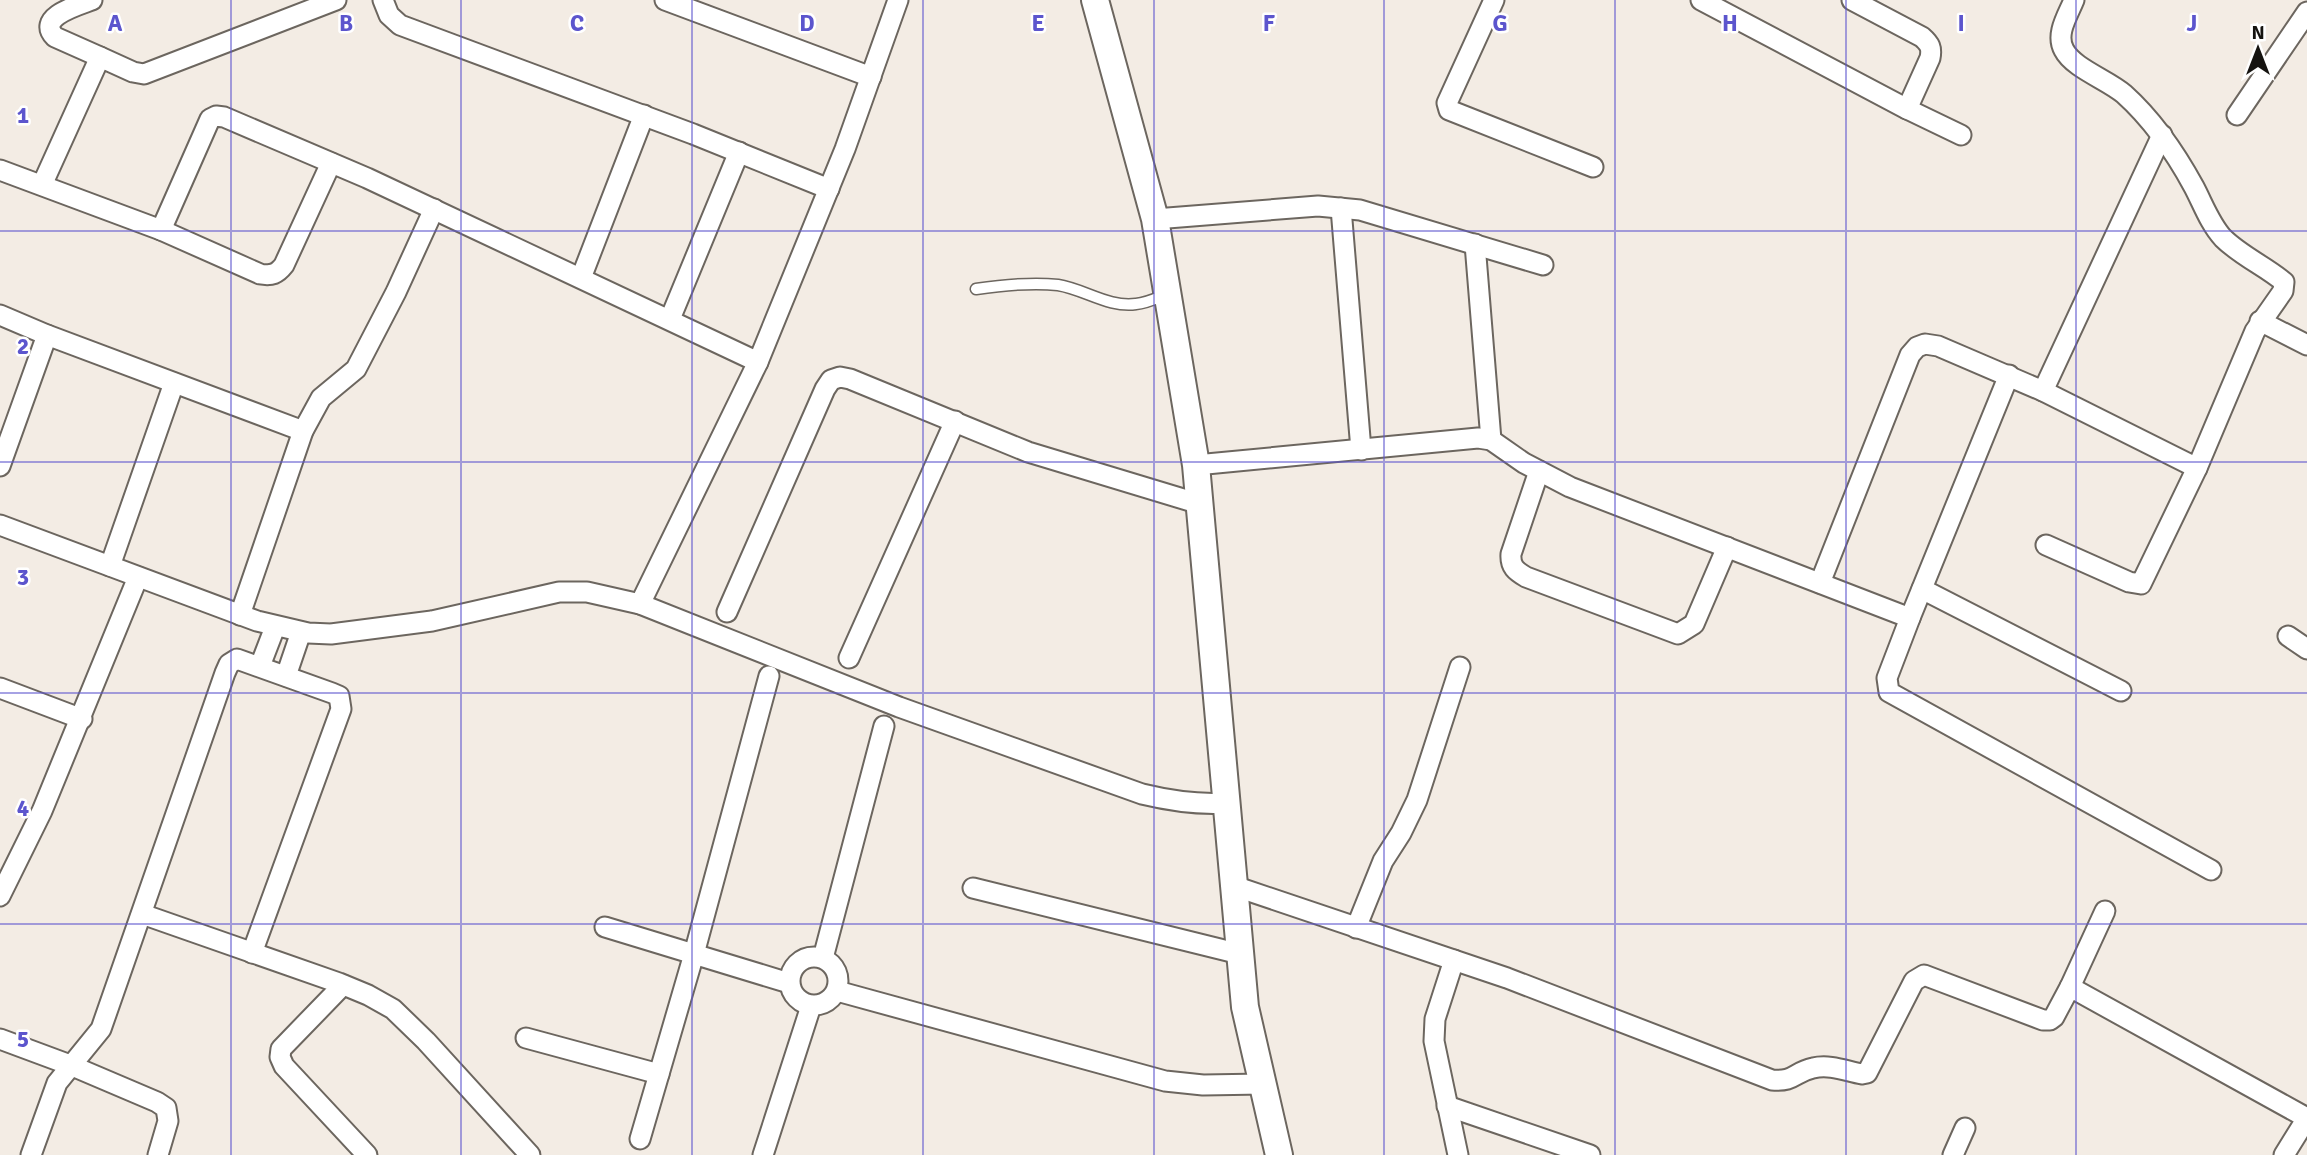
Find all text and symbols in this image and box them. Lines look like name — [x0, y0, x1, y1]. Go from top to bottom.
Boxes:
text: A — [108, 9, 123, 38]
text: B — [339, 9, 353, 38]
text: C — [570, 9, 584, 38]
text: D — [799, 9, 815, 38]
text: E — [1031, 9, 1045, 38]
text: F — [1263, 9, 1275, 38]
text: G — [1492, 9, 1508, 38]
text: H — [1722, 9, 1738, 38]
text: I — [1957, 9, 1965, 38]
text: J — [2187, 9, 2197, 38]
north arrow — [2223, 14, 2293, 84]
text: N — [2251, 21, 2265, 45]
text: 1 — [17, 101, 29, 130]
text: 2 — [17, 332, 29, 361]
text: 3 — [17, 563, 29, 592]
text: 4 — [17, 794, 29, 823]
text: 5 — [17, 1025, 29, 1054]

